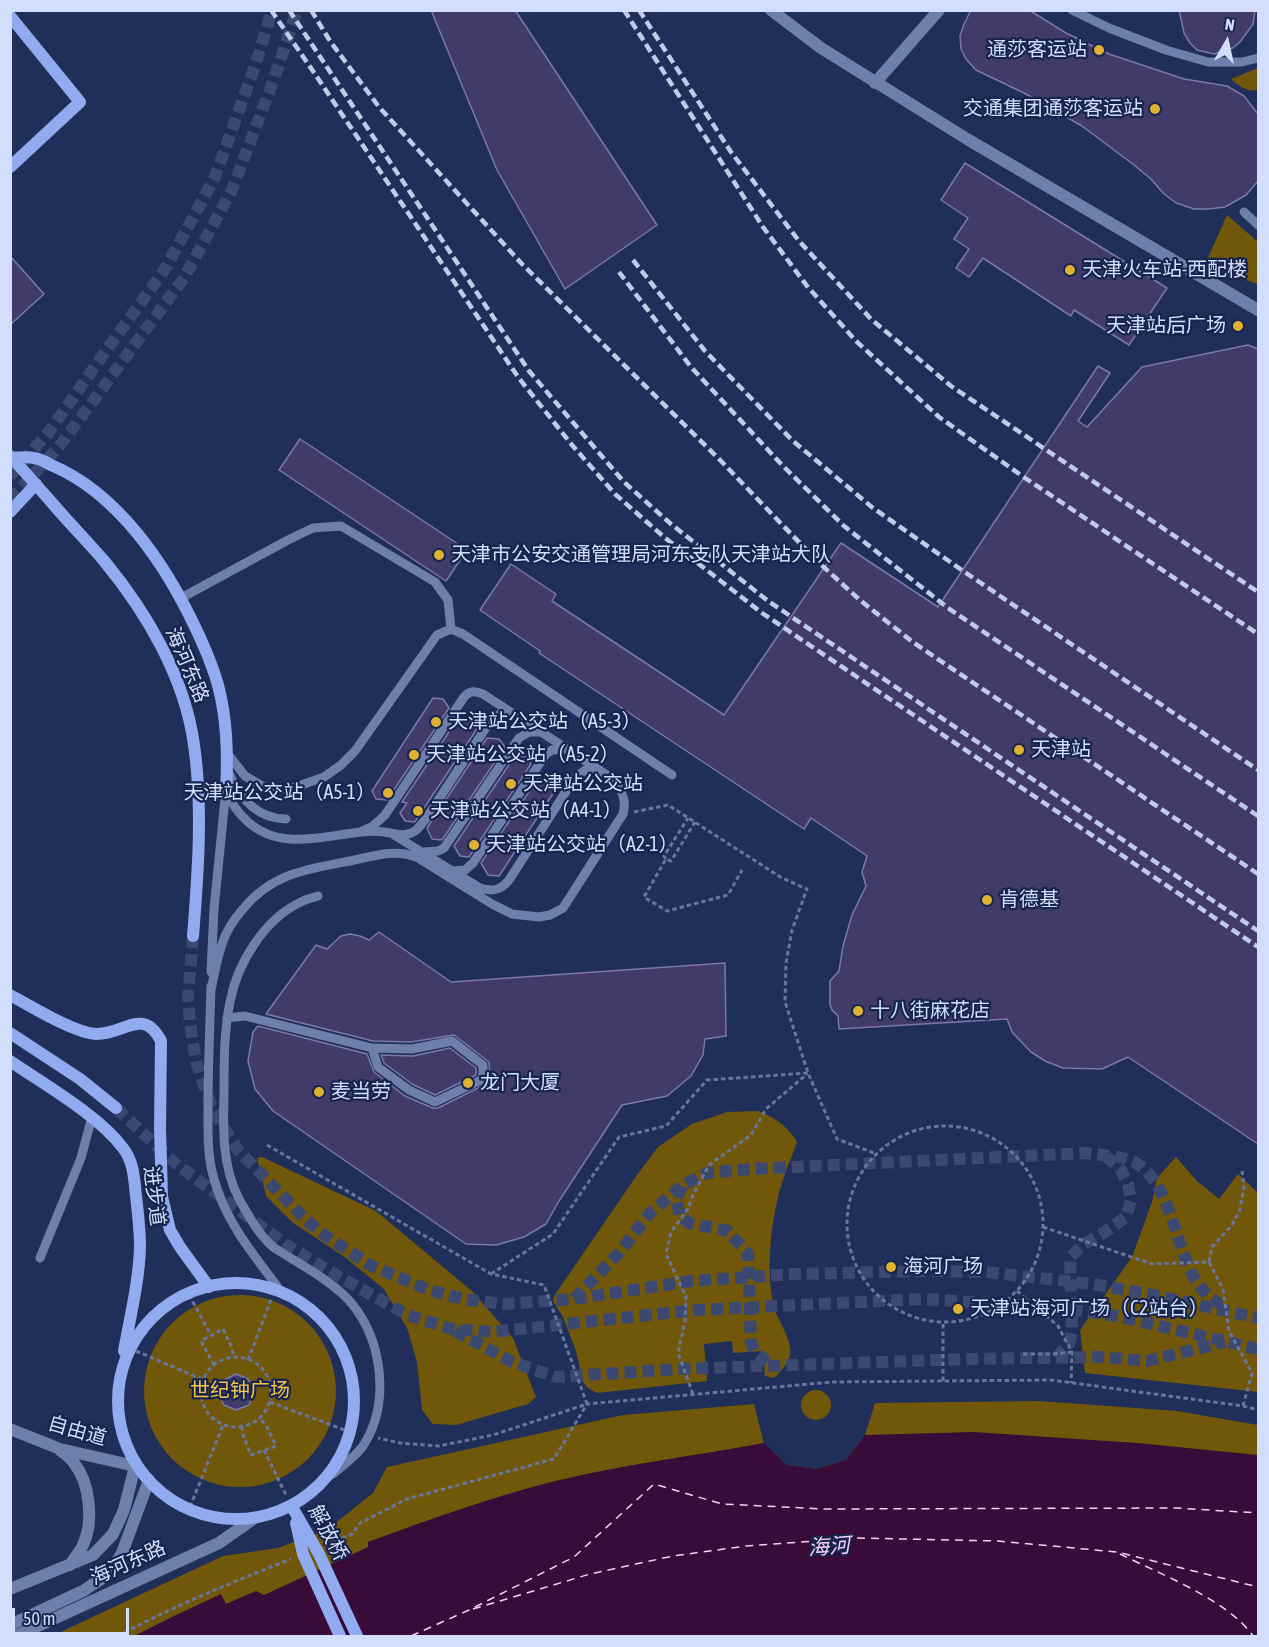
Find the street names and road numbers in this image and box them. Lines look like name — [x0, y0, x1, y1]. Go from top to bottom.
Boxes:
street label: 海河东路 — [160, 623, 214, 707]
street label: 进步道 — [138, 1165, 170, 1227]
street label: 自由道 — [45, 1411, 109, 1451]
street label: 解放桥 — [303, 1501, 353, 1565]
street label: 海河东路 — [87, 1536, 169, 1590]

